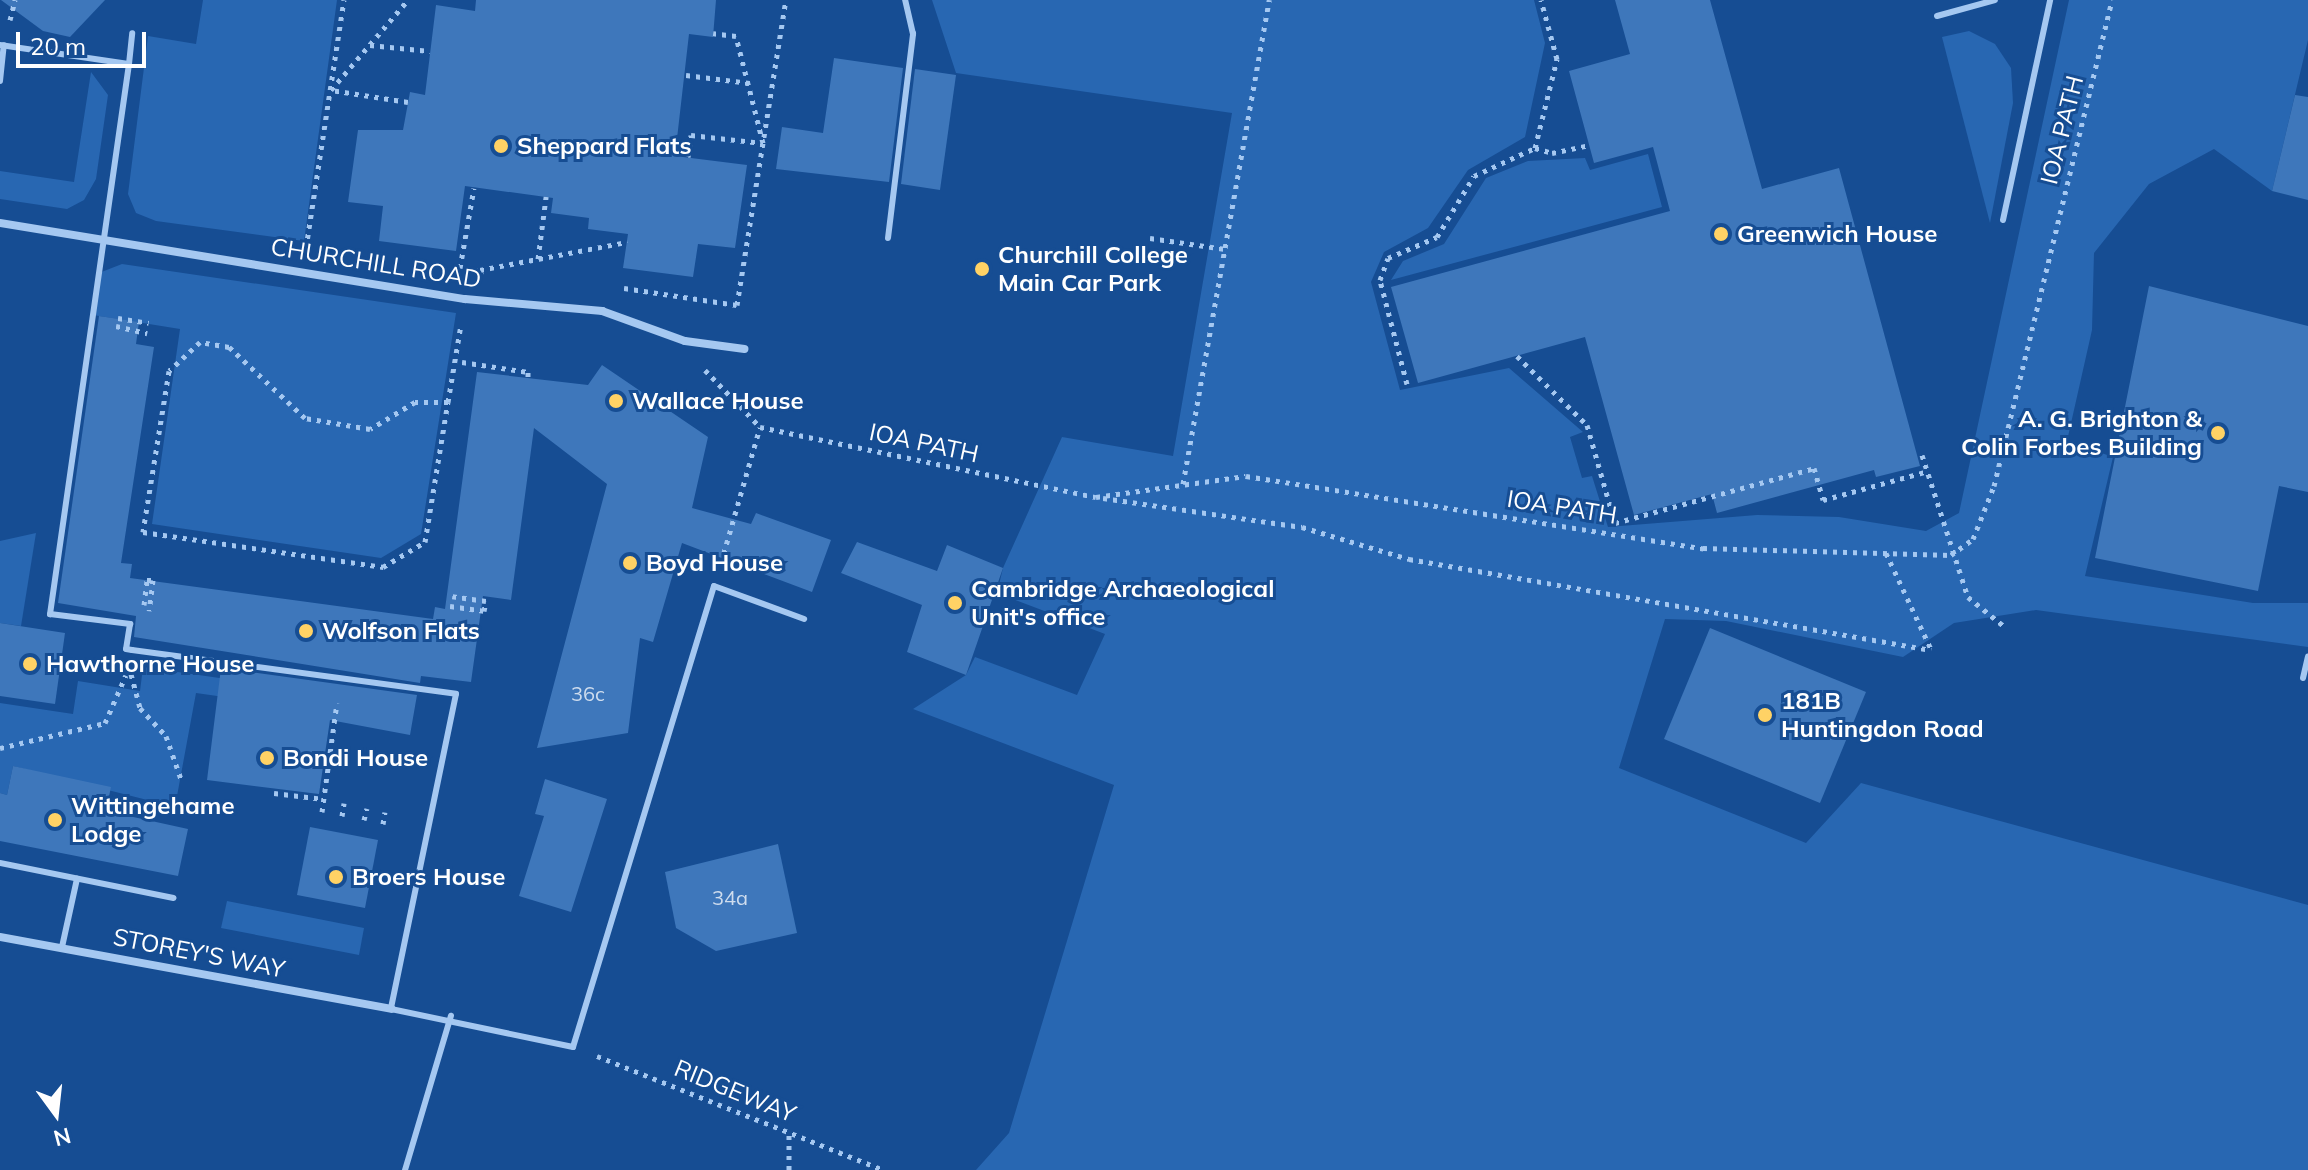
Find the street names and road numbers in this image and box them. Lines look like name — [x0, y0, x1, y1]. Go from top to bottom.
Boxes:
street label: IOA PATH — [2035, 73, 2089, 187]
street label: CHURCHILL ROAD — [269, 232, 483, 294]
street label: IOA PATH — [867, 417, 981, 469]
street label: IOA PATH — [1505, 484, 1619, 530]
street label: STOREY'S WAY — [111, 922, 287, 984]
street label: RIDGEWAY — [670, 1054, 800, 1128]

